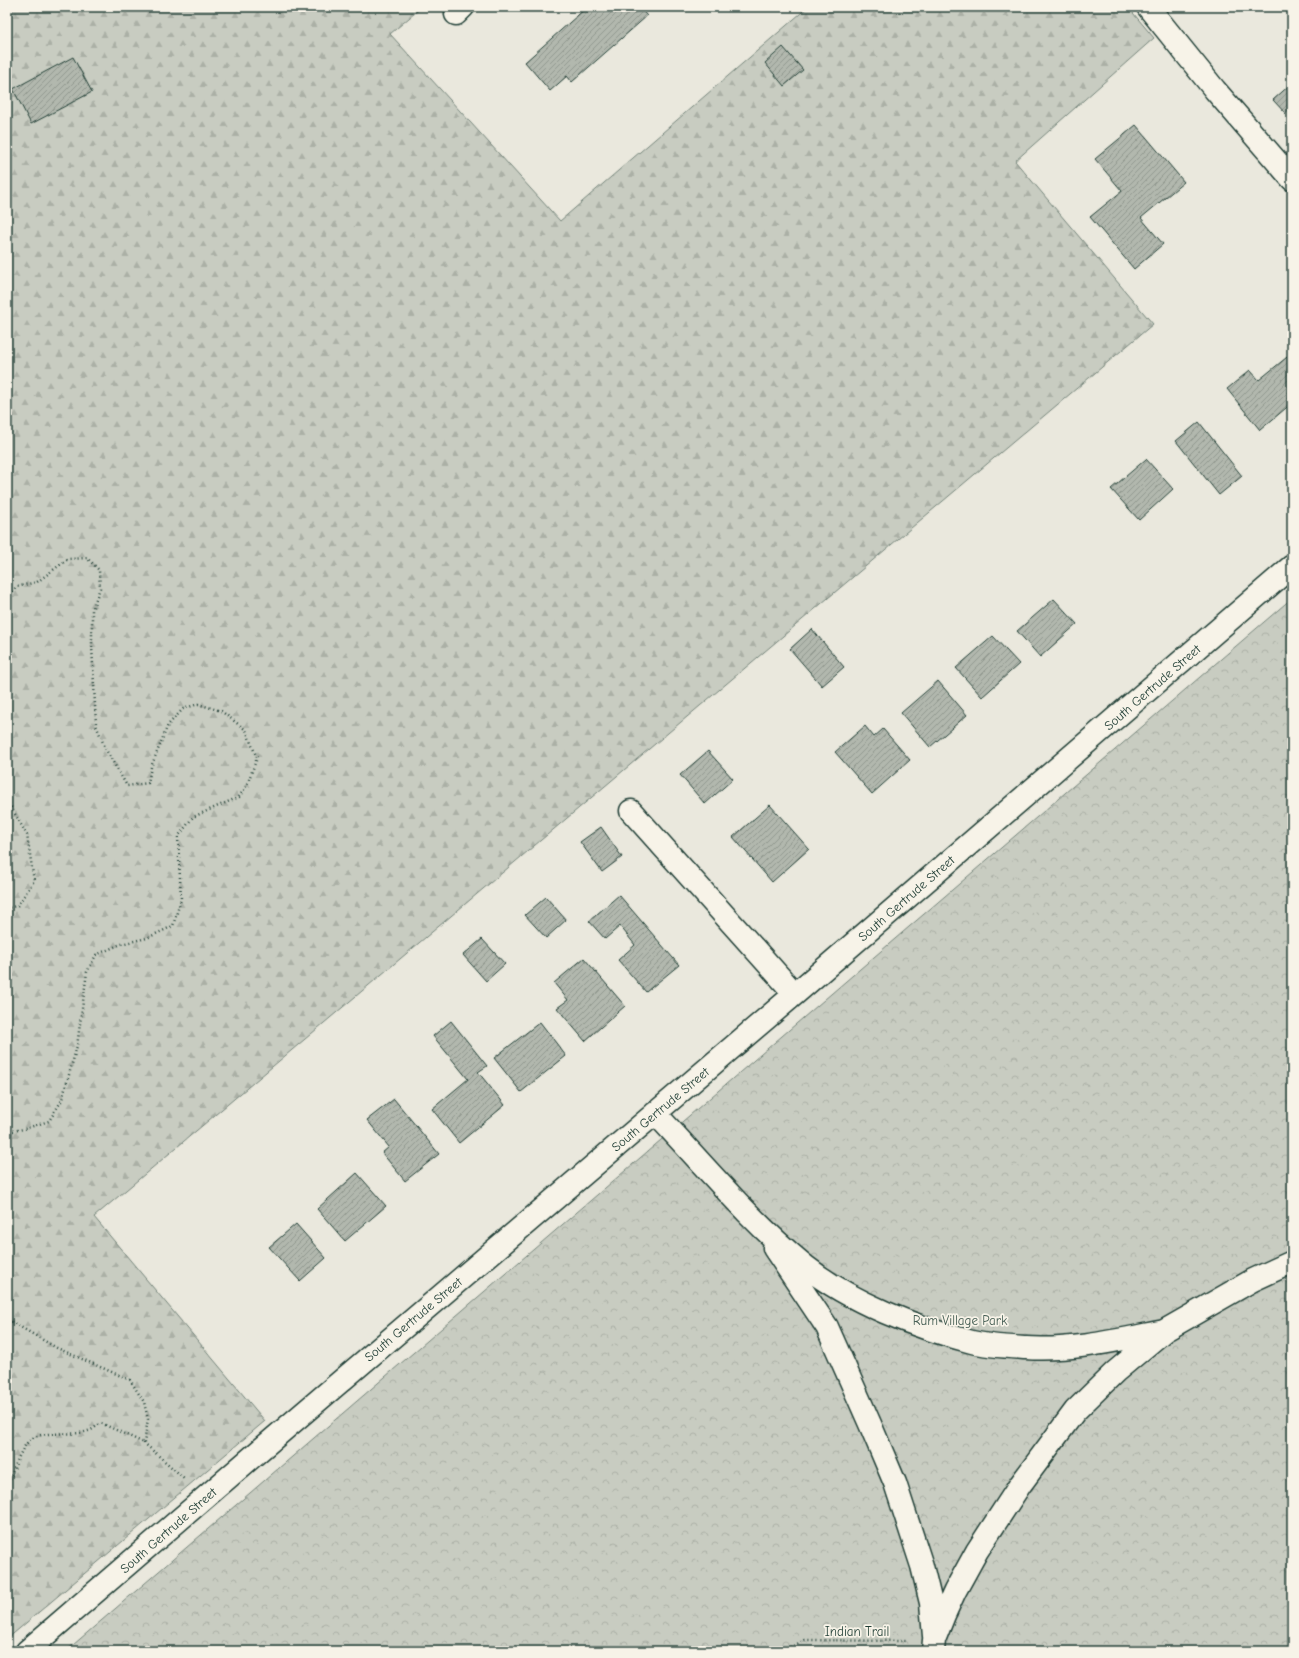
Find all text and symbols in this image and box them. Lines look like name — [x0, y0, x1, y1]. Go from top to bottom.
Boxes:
street label: South Gertrude Street — [1101, 641, 1204, 733]
street label: South Gertrude Street — [855, 852, 958, 944]
street label: South Gertrude Street — [609, 1063, 713, 1155]
street label: South Gertrude Street — [362, 1273, 466, 1365]
park label: Rum Village Park — [913, 1313, 1008, 1328]
street label: South Gertrude Street — [117, 1484, 220, 1576]
street label: Indian Trail — [825, 1624, 889, 1639]

